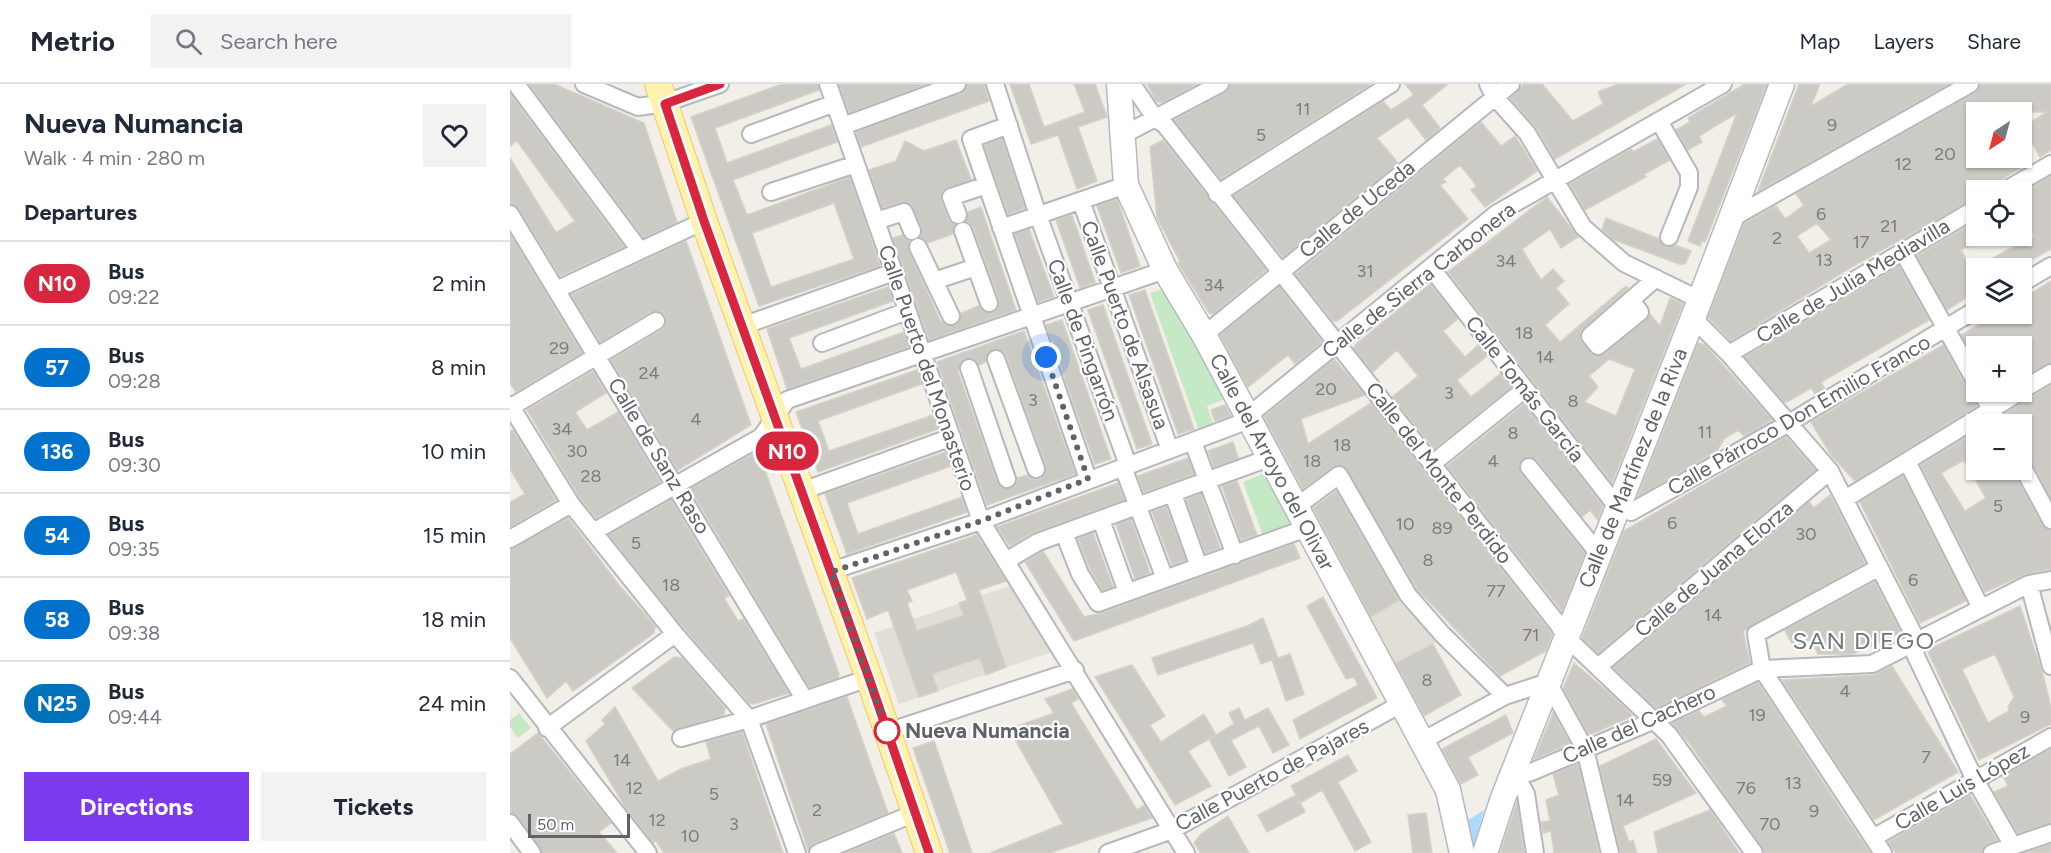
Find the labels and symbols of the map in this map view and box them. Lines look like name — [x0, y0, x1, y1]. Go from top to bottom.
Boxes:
house number: 11 — [1296, 98, 1310, 120]
north arrow — [1966, 102, 2032, 168]
house number: 9 — [1827, 114, 1837, 136]
house number: 5 — [1256, 124, 1266, 146]
house number: 20 — [1934, 143, 1956, 165]
house number: 12 — [1894, 153, 1912, 175]
street label: Calle de Uceda — [1294, 154, 1419, 263]
street label: Calle de Sierra Carbonera — [1317, 196, 1520, 363]
house number: 6 — [1816, 203, 1826, 225]
street label: Calle de Julia Mediavilla — [1751, 213, 1954, 348]
house number: 21 — [1880, 215, 1898, 237]
street label: Calle Puerto de Alsasua — [1076, 217, 1175, 432]
house number: 2 — [1772, 227, 1782, 249]
house number: 17 — [1852, 231, 1870, 253]
street label: Calle Puerto del Monasterio — [874, 242, 981, 494]
house number: 13 — [1815, 249, 1833, 271]
house number: 34 — [1496, 250, 1516, 272]
street label: Calle de Pingarrón — [1043, 255, 1124, 424]
house number: 31 — [1356, 260, 1374, 282]
house number: 34 — [1204, 274, 1224, 296]
street label: Calle Tomás García — [1461, 311, 1590, 467]
house number: 18 — [1515, 322, 1533, 344]
street label: Calle Párroco Don Emilio Franco — [1663, 329, 1935, 500]
house number: 29 — [549, 337, 569, 359]
your location — [1031, 342, 1061, 372]
street label: Calle de Martínez de la Riva — [1573, 344, 1692, 591]
house number: 14 — [1536, 346, 1554, 368]
street label: Calle del Arroyo del Olivar — [1205, 349, 1340, 574]
house number: 24 — [638, 362, 660, 384]
street label: Calle de Sanz Raso — [603, 373, 716, 538]
street label: Calle del Monte Perdido — [1361, 377, 1518, 569]
house number: 20 — [1315, 378, 1337, 400]
house number: 3 — [1444, 382, 1454, 404]
house number: 3 — [1028, 389, 1038, 411]
house number: 8 — [1567, 390, 1579, 412]
house number: 4 — [690, 408, 702, 430]
house number: 34 — [552, 418, 572, 440]
house number: 11 — [1698, 421, 1712, 443]
house number: 8 — [1507, 422, 1519, 444]
line badge: N10 — [752, 432, 822, 470]
house number: 18 — [1333, 434, 1351, 456]
house number: 30 — [566, 440, 588, 462]
house number: 18 — [1303, 450, 1321, 472]
house number: 4 — [1487, 450, 1499, 472]
house number: 28 — [580, 465, 602, 487]
street label: Calle de Juana Elorza — [1629, 495, 1798, 642]
house number: 5 — [1993, 495, 2003, 517]
house number: 6 — [1667, 512, 1677, 534]
house number: 10 — [1396, 513, 1414, 535]
house number: 89 — [1431, 517, 1453, 539]
house number: 30 — [1795, 523, 1817, 545]
house number: 5 — [631, 532, 641, 554]
house number: 8 — [1422, 549, 1434, 571]
house number: 6 — [1908, 569, 1918, 591]
house number: 18 — [662, 574, 680, 596]
house number: 77 — [1486, 580, 1506, 602]
house number: 14 — [1704, 604, 1722, 626]
house number: 71 — [1522, 624, 1540, 646]
district label: SAN DIEGO — [1792, 626, 1936, 655]
house number: 8 — [1421, 669, 1433, 691]
street label: Calle del Cachero — [1558, 679, 1719, 769]
house number: 4 — [1839, 680, 1851, 702]
house number: 19 — [1748, 704, 1766, 726]
house number: 9 — [2020, 706, 2030, 728]
street label: Calle Puerto de Pajares — [1171, 713, 1373, 836]
marker: Nueva Numancia — [874, 718, 900, 744]
place label: Nueva Numancia — [905, 718, 1070, 743]
street label: Calle Luis López — [1890, 738, 2034, 835]
house number: 7 — [1921, 746, 1931, 768]
house number: 14 — [613, 749, 631, 771]
house number: 59 — [1652, 769, 1672, 791]
house number: 13 — [1784, 772, 1802, 794]
house number: 12 — [625, 777, 643, 799]
house number: 76 — [1736, 777, 1756, 799]
house number: 5 — [709, 783, 719, 805]
house number: 14 — [1616, 789, 1634, 811]
house number: 2 — [812, 799, 822, 821]
house number: 9 — [1809, 800, 1819, 822]
house number: 12 — [648, 809, 666, 831]
scale bar — [528, 811, 630, 838]
house number: 3 — [729, 813, 739, 835]
house number: 70 — [1759, 813, 1781, 835]
house number: 10 — [681, 825, 699, 847]

